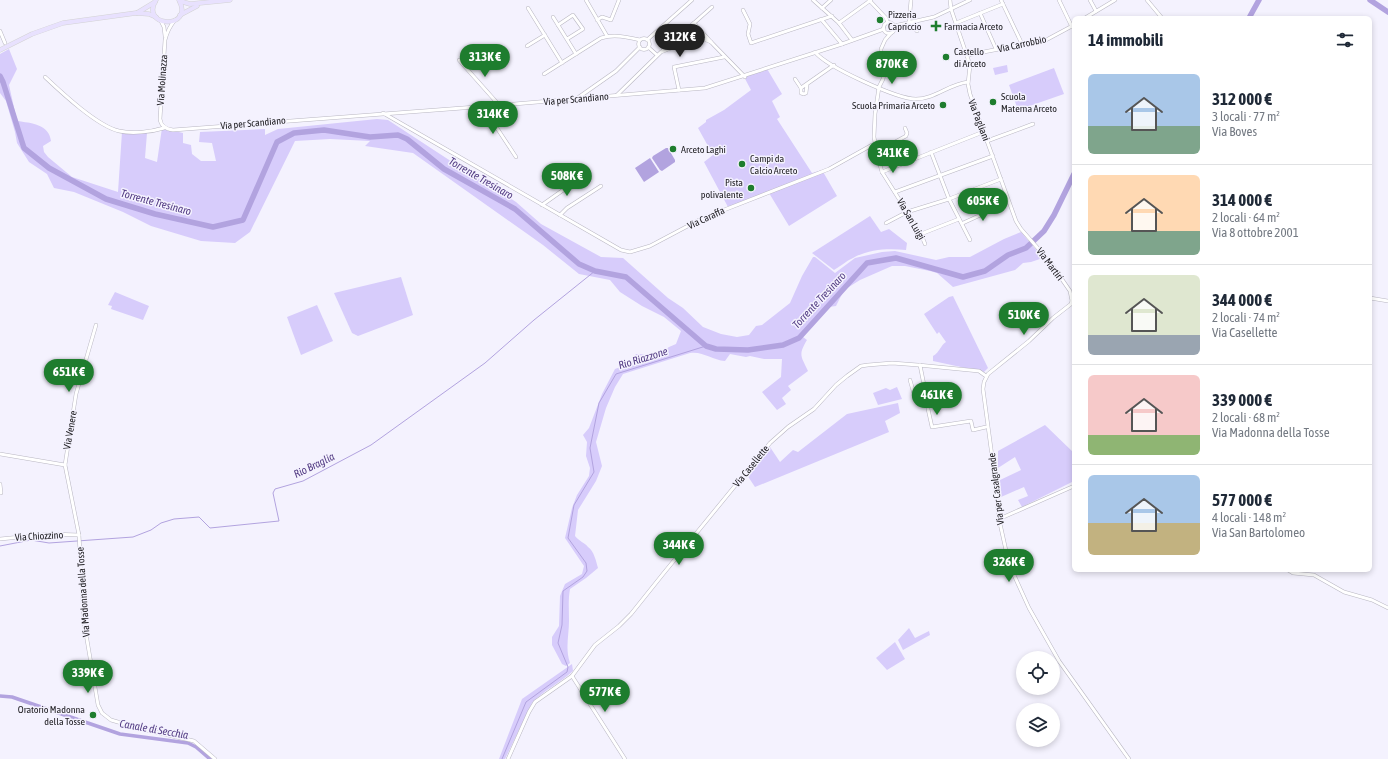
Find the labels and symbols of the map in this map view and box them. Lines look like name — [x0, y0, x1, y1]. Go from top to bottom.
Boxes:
place label: Pizzeria Capriccio — [888, 9, 922, 32]
marker: Pizzeria Capriccio — [875, 15, 885, 25]
marker: Farmacia Arceto — [931, 21, 941, 31]
place label: Farmacia Arceto — [944, 21, 1003, 32]
pin: 312K € — [647, 24, 713, 58]
street label: Via Carrobbio — [997, 33, 1048, 55]
pin: 313K € — [452, 44, 518, 78]
place label: Castello di Arceto — [954, 46, 986, 69]
pin: 870K € — [859, 51, 925, 85]
marker: Castello di Arceto — [941, 52, 951, 62]
street label: Via Molinazza — [155, 54, 169, 106]
street label: Via per Scandiano — [543, 91, 609, 107]
place label: Scuola Materna Arceto — [1001, 91, 1057, 114]
marker: Scuola Materna Arceto — [988, 97, 998, 107]
street label: Via Pagliani — [966, 98, 992, 142]
place label: Scuola Primaria Arceto — [852, 100, 935, 111]
marker: Scuola Primaria Arceto — [938, 100, 948, 110]
pin: 314K € — [460, 101, 526, 135]
street label: Via per Scandiano — [220, 115, 286, 131]
pin: 341K € — [860, 140, 926, 174]
marker: Arceto Laghi — [668, 144, 678, 154]
place label: Arceto Laghi — [681, 144, 726, 155]
place label: Campi da Calcio Arceto — [750, 153, 798, 176]
water label: Torrente Tresinaro — [447, 155, 515, 201]
marker: Campi da Calcio Arceto — [737, 159, 747, 169]
pin: 508K € — [534, 163, 600, 197]
place label: Pista polivalente — [701, 177, 743, 200]
marker: Pista polivalente — [746, 183, 756, 193]
water label: Torrente Tresinaro — [119, 187, 193, 217]
pin: 605K € — [950, 188, 1016, 222]
street label: Via San Luigi — [895, 196, 927, 242]
street label: Via Caraffa — [686, 204, 727, 231]
street label: Via Martiri — [1034, 246, 1066, 282]
water label: Torrente Tresinaro — [790, 269, 848, 331]
pin: 510K € — [991, 302, 1057, 336]
water label: Rio Riazzone — [617, 345, 669, 371]
pin: 651K € — [36, 359, 102, 393]
pin: 461K € — [904, 382, 970, 416]
street label: Via Venere — [61, 409, 79, 450]
street label: Via Casellette — [731, 443, 771, 489]
water label: Rio Braglia — [292, 450, 336, 480]
street label: Via per Casalgrande — [986, 452, 1006, 526]
street label: Via Chiozzino — [14, 529, 64, 543]
pin: 344K € — [646, 532, 712, 566]
street label: Via Madonna della Tosse — [74, 546, 92, 637]
pin: 326K € — [976, 549, 1042, 583]
pin: 339K € — [55, 660, 121, 694]
pin: 577K € — [572, 679, 638, 713]
place label: Oratorio Madonna della Tosse — [18, 704, 85, 727]
marker: Oratorio Madonna della Tosse — [88, 710, 98, 720]
water label: Canale di Secchia — [119, 717, 189, 741]

